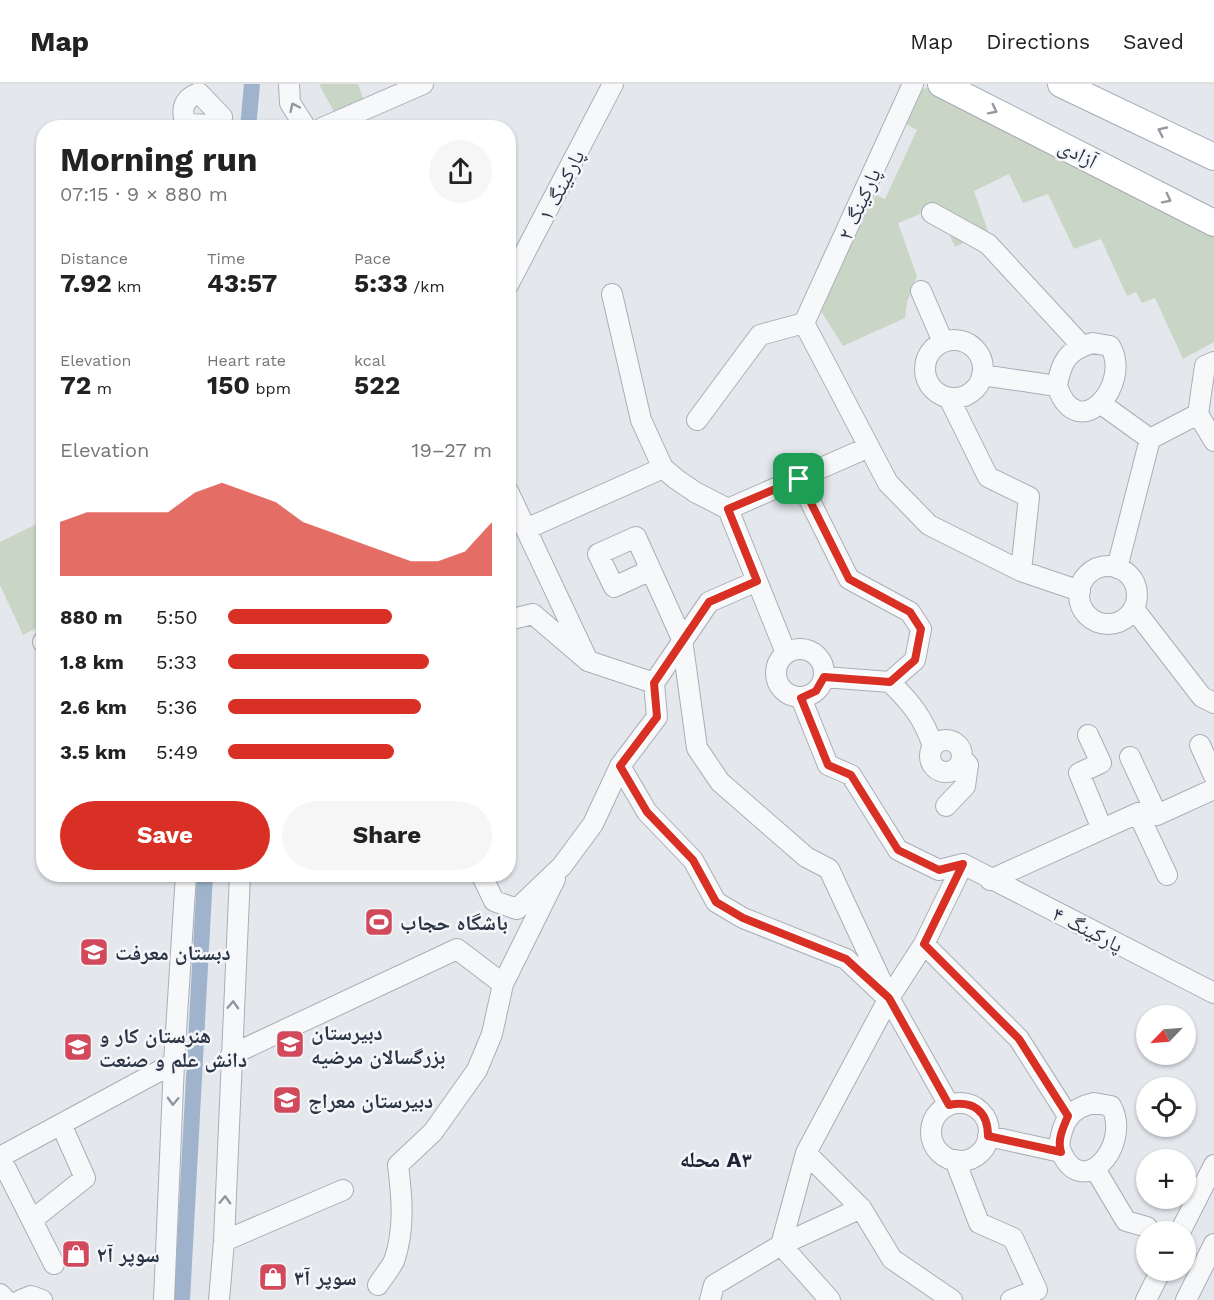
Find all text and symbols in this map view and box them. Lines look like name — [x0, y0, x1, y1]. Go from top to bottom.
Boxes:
text: Map — [30, 25, 89, 58]
text: Map — [910, 29, 953, 54]
text: Directions — [986, 29, 1090, 54]
text: Saved — [1123, 29, 1184, 54]
one-way arrow — [290, 102, 302, 113]
one-way arrow — [987, 103, 998, 115]
one-way arrow — [1157, 126, 1168, 138]
street label: آزادی — [1055, 133, 1102, 173]
text: Morning run — [60, 140, 257, 179]
button: share — [429, 140, 492, 203]
street label: پارکینگ ۱ — [533, 145, 590, 225]
street label: پارکینگ ۲ — [832, 164, 886, 244]
text: 07:15 · 9 × 880 m — [60, 182, 228, 206]
one-way arrow — [1161, 192, 1171, 203]
text: Distance — [60, 249, 128, 268]
text: Time — [207, 249, 245, 268]
text: Pace — [354, 249, 391, 268]
text: 7.92 — [60, 268, 112, 298]
text: 43:57 — [207, 268, 277, 298]
text: 5:33 — [354, 268, 408, 298]
text: km — [112, 277, 142, 296]
text: /km — [408, 277, 445, 296]
text: Elevation — [60, 351, 131, 370]
text: Heart rate — [207, 351, 286, 370]
text: kcal — [354, 351, 386, 370]
text: 72 — [60, 370, 91, 400]
text: 150 — [207, 370, 250, 400]
text: 522 — [354, 370, 400, 400]
text: m — [91, 379, 112, 398]
text: bpm — [250, 379, 291, 398]
text: Elevation — [60, 438, 149, 462]
text: 19–27 m — [412, 438, 492, 462]
pin — [773, 453, 824, 504]
icon: arrive — [782, 462, 815, 495]
text: 880 m — [60, 605, 123, 629]
text: 5:50 — [156, 605, 198, 629]
text: 1.8 km — [60, 650, 124, 674]
text: 5:33 — [156, 650, 197, 674]
text: 2.6 km — [60, 695, 127, 719]
text: 5:36 — [156, 695, 197, 719]
text: 3.5 km — [60, 740, 126, 764]
text: 5:49 — [156, 740, 198, 764]
button: Save — [60, 801, 270, 870]
button: Share — [282, 801, 492, 870]
street label: پارکینگ ۴ — [1048, 901, 1128, 958]
sports icon: باشگاه حجاب — [363, 906, 395, 938]
place label: باشگاه حجاب — [400, 910, 508, 935]
school or university icon: دبستان معرفت — [78, 936, 110, 968]
place label: دبستان معرفت — [115, 940, 231, 965]
one-way arrow — [227, 1000, 240, 1009]
north arrow — [1136, 1005, 1196, 1065]
map controls — [1136, 1005, 1196, 1281]
place label: دبیرستان بزرگسالان مرضیه — [311, 1020, 445, 1069]
place label: هنرستان کار و دانش علم و صنعت — [99, 1023, 247, 1074]
school or university icon: دبیرستان بزرگسالان مرضیه — [274, 1028, 306, 1060]
school or university icon: هنرستان کار و دانش علم و صنعت — [62, 1031, 94, 1063]
button: locate — [1136, 1077, 1196, 1137]
school or university icon: دبیرستان معراج — [271, 1084, 303, 1116]
place label: دبیرستان معراج — [308, 1088, 433, 1114]
one-way arrow — [166, 1096, 179, 1105]
district label: محله A۳ — [680, 1147, 752, 1172]
button: + — [1136, 1149, 1196, 1209]
one-way arrow — [219, 1195, 232, 1204]
button: − — [1136, 1221, 1196, 1281]
shop icon: سوپر آ۲ — [60, 1238, 92, 1270]
place label: سوپر آ۲ — [97, 1242, 160, 1267]
shop icon: سوپر آ۳ — [257, 1261, 289, 1293]
place label: سوپر آ۳ — [294, 1265, 357, 1290]

